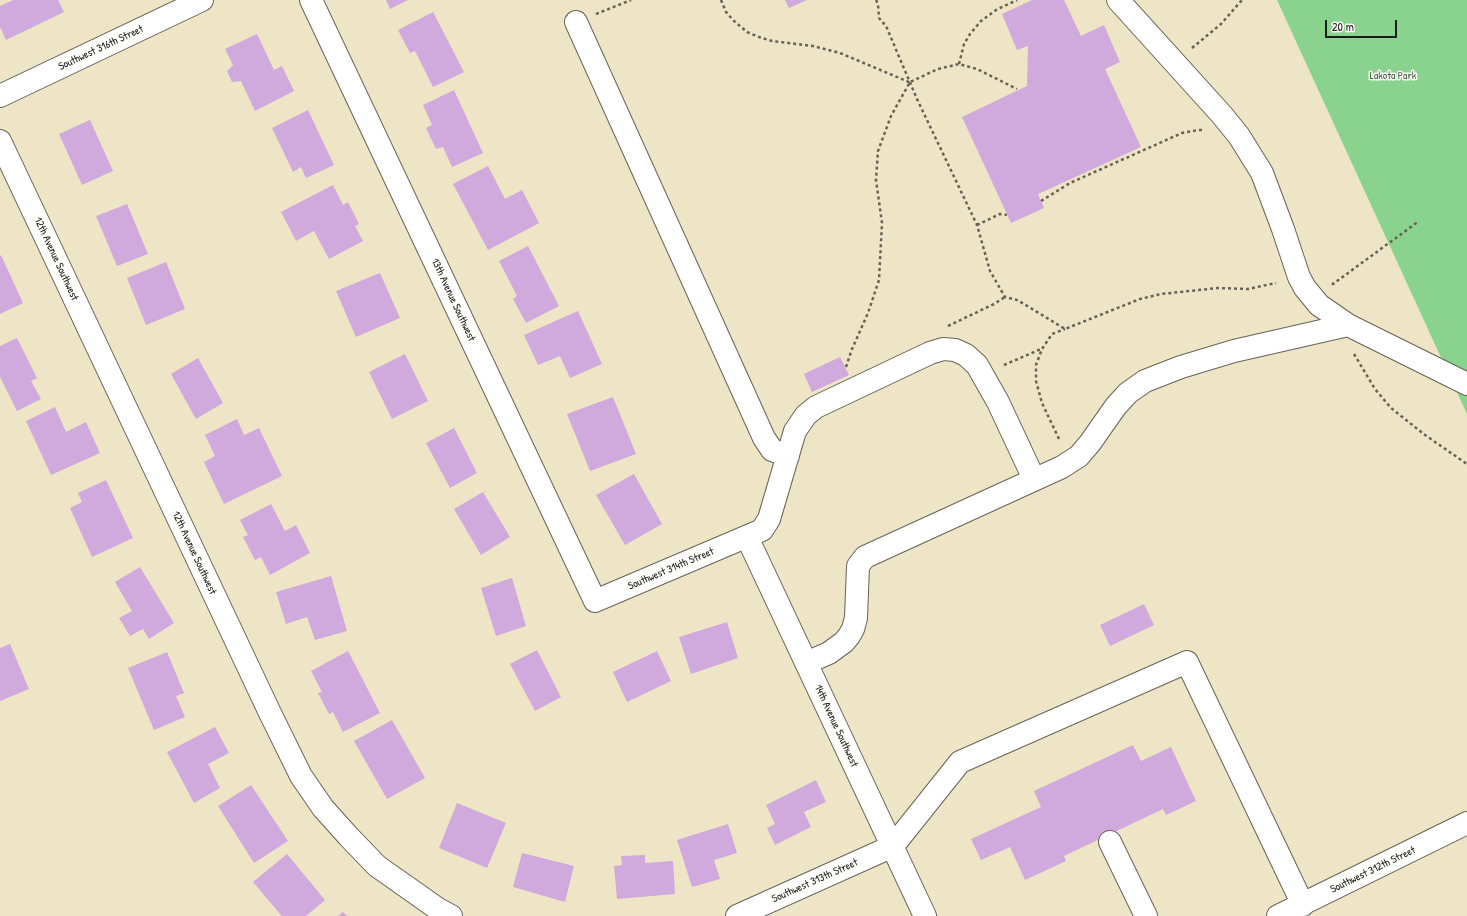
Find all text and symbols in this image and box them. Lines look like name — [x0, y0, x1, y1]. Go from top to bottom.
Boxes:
scale bar — [1327, 12, 1399, 38]
text: 20 m — [1332, 18, 1354, 35]
street label: Southwest 316th Street — [56, 23, 146, 73]
park label: Lakota Park — [1370, 69, 1416, 83]
street label: 12th Avenue Southwest — [31, 215, 81, 303]
street label: 13th Avenue Southwest — [428, 256, 478, 344]
street label: 12th Avenue Southwest — [169, 509, 219, 597]
street label: Southwest 314th Street — [626, 545, 716, 593]
street label: 14th Avenue Southwest — [811, 683, 861, 769]
street label: Southwest 312th Street — [1328, 844, 1418, 896]
street label: Southwest 313th Street — [770, 856, 860, 906]

